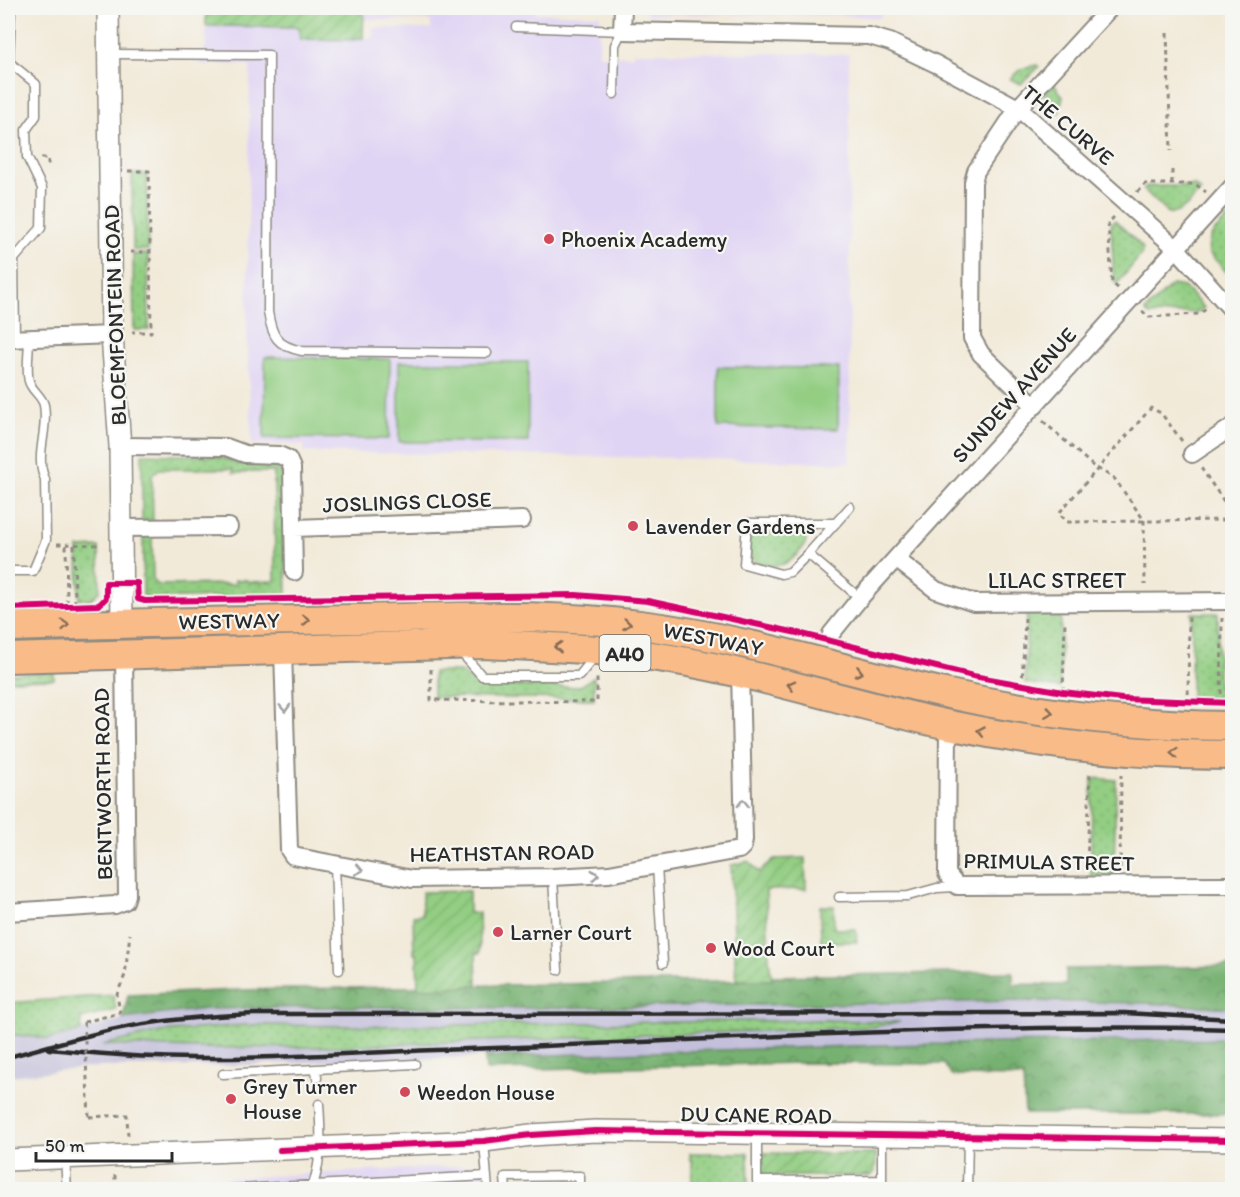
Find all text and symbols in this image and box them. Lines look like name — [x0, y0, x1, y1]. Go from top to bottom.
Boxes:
street label: THE CURVE — [1016, 79, 1120, 171]
street label: BLOEMFONTEIN ROAD — [98, 204, 132, 426]
place label: Phoenix Academy — [561, 226, 728, 253]
marker: Phoenix Academy — [542, 232, 556, 246]
street label: SUNDEW AVENUE — [946, 322, 1082, 468]
street label: JOSLINGS CLOSE — [322, 486, 492, 518]
place label: Lavender Gardens — [645, 513, 816, 540]
marker: Lavender Gardens — [626, 519, 640, 533]
street label: LILAC STREET — [988, 567, 1127, 594]
street label: WESTWAY — [178, 607, 280, 635]
one-way arrow — [302, 613, 311, 626]
street label: WESTWAY — [661, 616, 766, 662]
one-way arrow — [622, 617, 632, 629]
one-way arrow — [60, 618, 69, 631]
road number: A40 — [600, 635, 650, 671]
one-way arrow — [553, 641, 562, 654]
one-way arrow — [853, 665, 864, 677]
one-way arrow — [786, 680, 796, 693]
street label: BENTWORTH ROAD — [88, 688, 118, 880]
one-way arrow — [278, 704, 291, 713]
one-way arrow — [1045, 706, 1054, 718]
one-way arrow — [976, 725, 986, 738]
one-way arrow — [1170, 747, 1179, 760]
one-way arrow — [737, 798, 749, 807]
street label: HEATHSTAN ROAD — [409, 838, 595, 868]
street label: PRIMULA STREET — [963, 847, 1135, 877]
one-way arrow — [353, 863, 363, 876]
one-way arrow — [590, 868, 599, 881]
place label: Larner Court — [510, 919, 632, 946]
marker: Larner Court — [491, 925, 505, 939]
place label: Wood Court — [723, 935, 835, 962]
marker: Wood Court — [704, 941, 718, 955]
place label: Grey Turner House — [243, 1073, 358, 1125]
place label: Weedon House — [417, 1079, 555, 1106]
marker: Weedon House — [398, 1085, 412, 1099]
marker: Grey Turner House — [224, 1092, 238, 1106]
street label: DU CANE ROAD — [680, 1100, 832, 1130]
scale bar — [36, 1125, 172, 1163]
text: 50 m — [45, 1135, 85, 1157]

